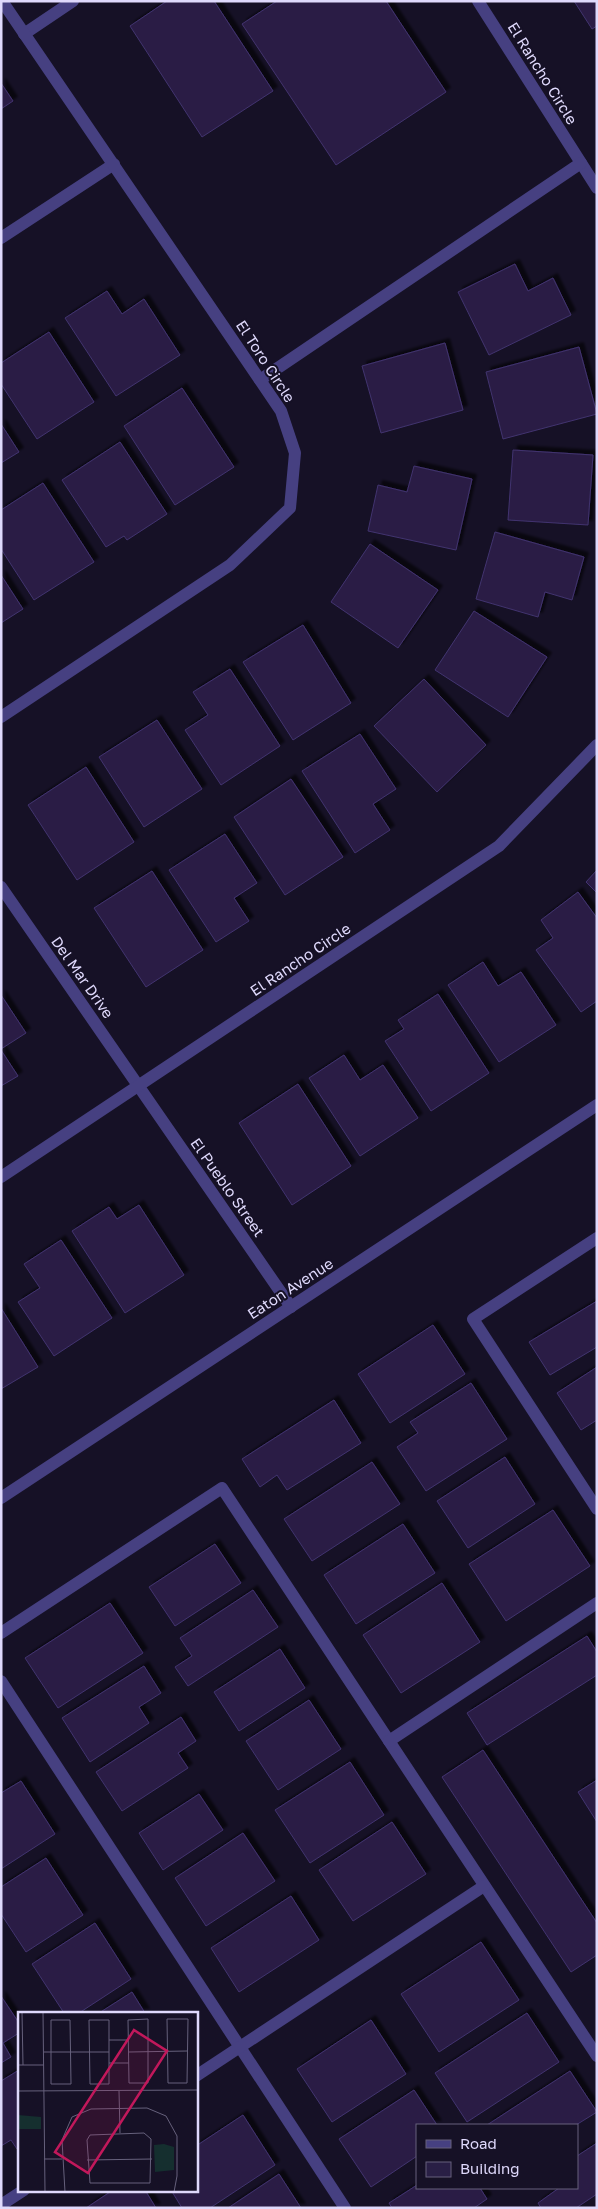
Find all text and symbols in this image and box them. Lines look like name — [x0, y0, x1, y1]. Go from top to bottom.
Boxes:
street label: El Rancho Circle — [504, 19, 582, 128]
street label: El Toro Circle — [233, 316, 299, 406]
street label: El Rancho Circle — [246, 919, 354, 999]
street label: Del Mar Drive — [48, 933, 118, 1022]
street label: El Pueblo Street — [187, 1134, 269, 1240]
street label: Eaton Avenue — [244, 1254, 336, 1322]
inset map — [18, 2012, 198, 2192]
legend — [416, 2124, 578, 2189]
text: Road — [460, 2134, 497, 2152]
text: Building — [460, 2159, 520, 2177]

